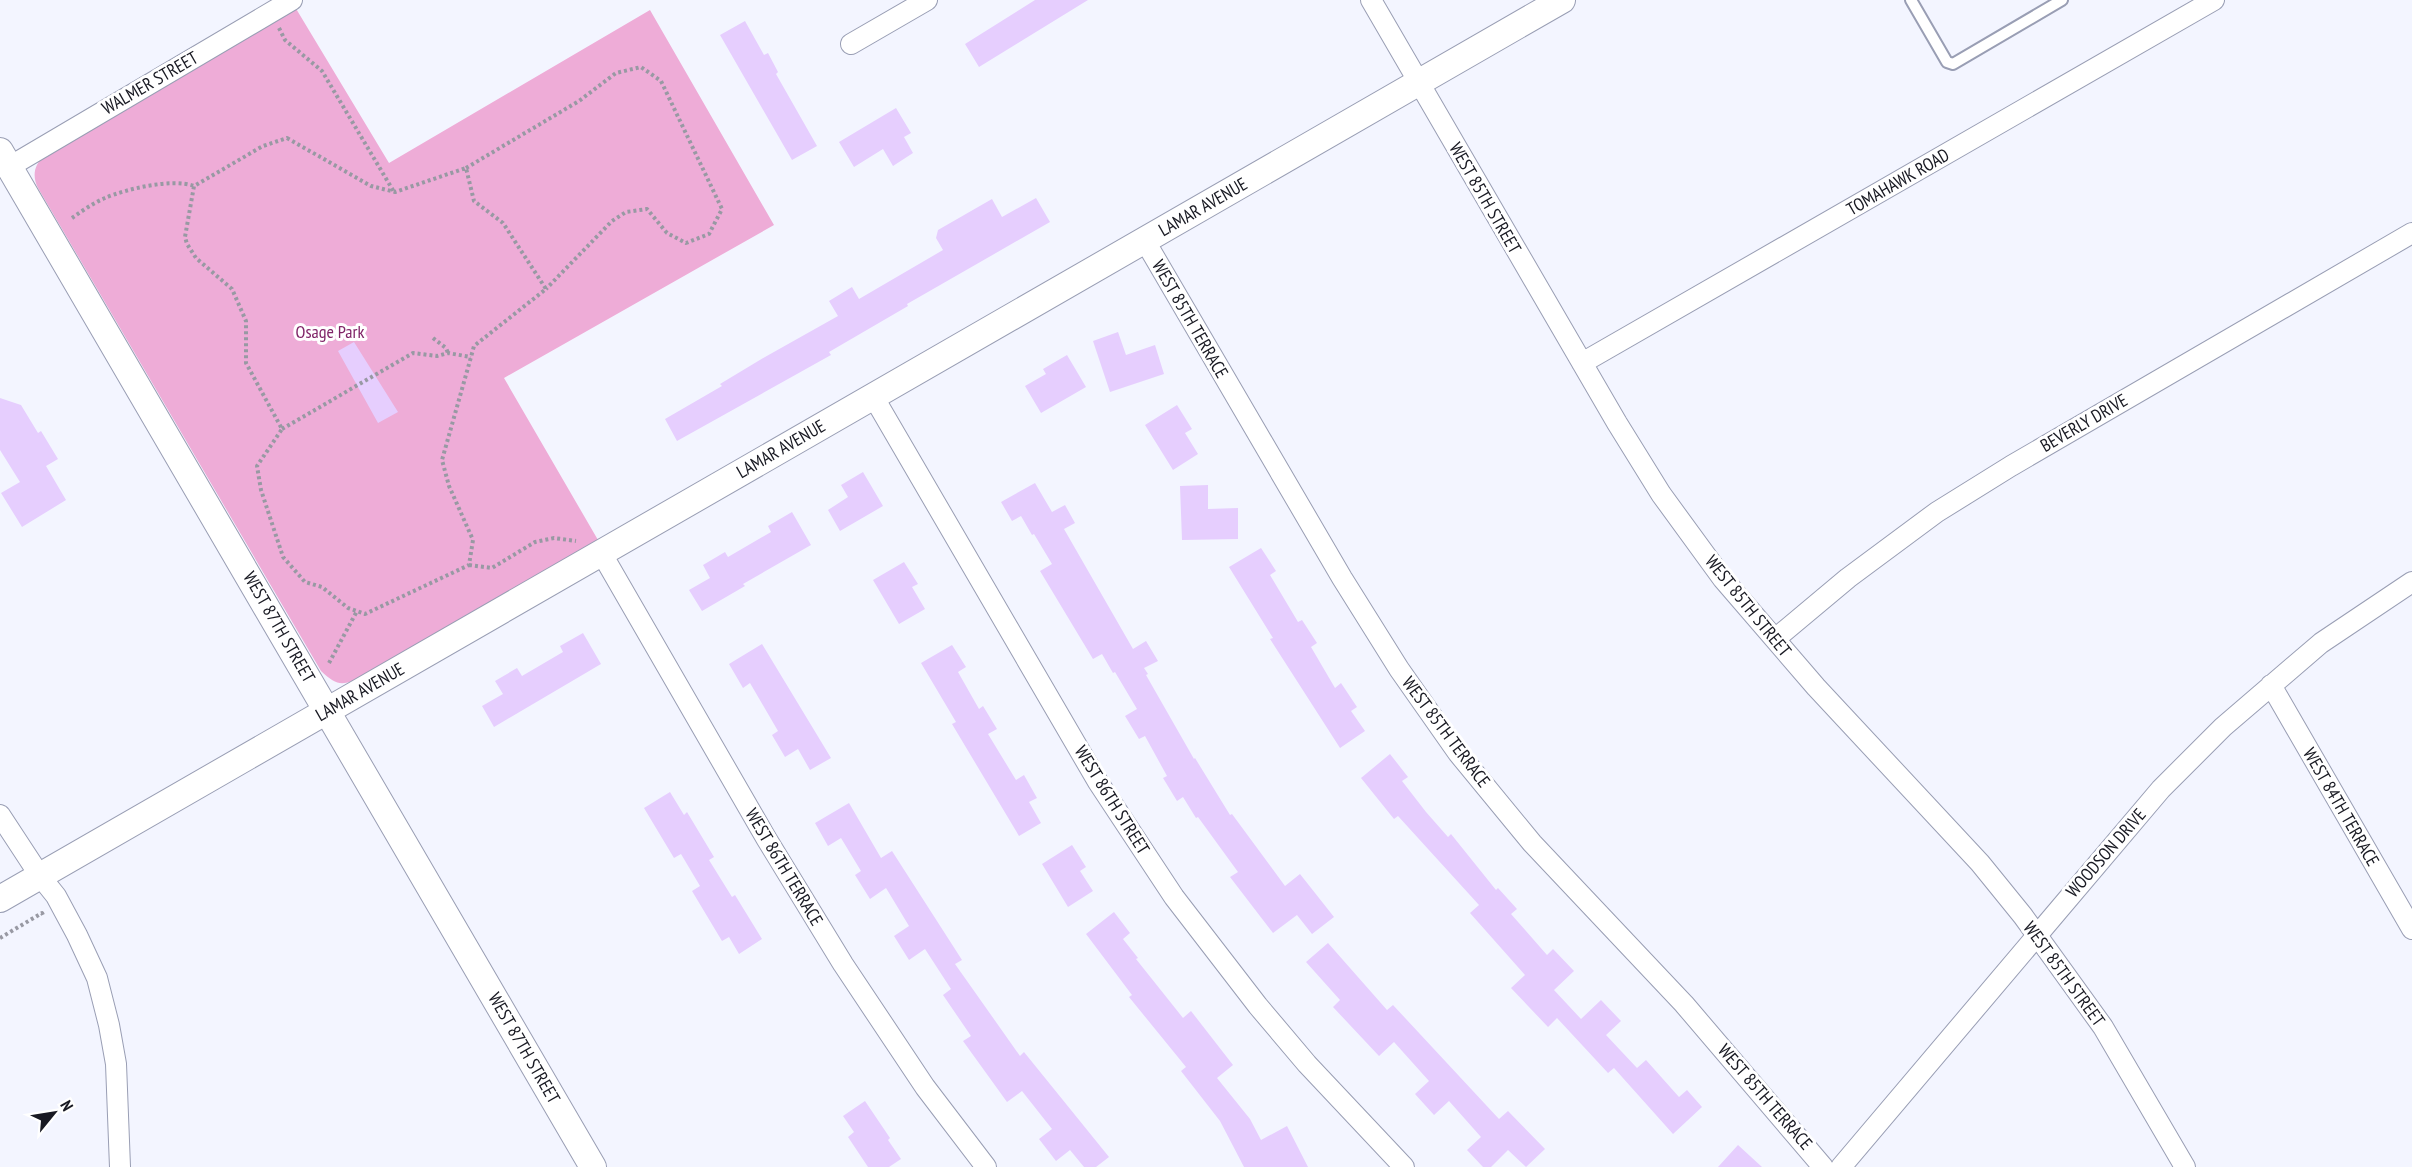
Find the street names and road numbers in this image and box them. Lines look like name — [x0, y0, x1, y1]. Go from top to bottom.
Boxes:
street label: WALMER STREET — [98, 46, 202, 119]
street label: WEST 85TH STREET — [1444, 138, 1526, 257]
street label: TOMAHAWK ROAD — [1842, 143, 1953, 220]
street label: LAMAR AVENUE — [1154, 172, 1251, 241]
street label: WEST 85TH TERRACE — [1147, 255, 1234, 382]
street label: BEVERLY DRIVE — [2036, 388, 2131, 457]
street label: LAMAR AVENUE — [732, 414, 829, 483]
street label: WEST 85TH STREET — [1700, 550, 1796, 661]
street label: WEST 87TH STREET — [238, 567, 320, 686]
street label: LAMAR AVENUE — [311, 657, 408, 726]
street label: WEST 85TH TERRACE — [1397, 672, 1496, 792]
street label: WEST 86TH STREET — [1070, 741, 1155, 859]
street label: WEST 84TH TERRACE — [2298, 743, 2385, 870]
street label: WOODSON DRIVE — [2061, 803, 2151, 902]
street label: WEST 86TH TERRACE — [740, 804, 828, 930]
street label: WEST 85TH STREET — [2019, 917, 2110, 1031]
street label: WEST 87TH STREET — [483, 988, 565, 1107]
street label: WEST 85TH TERRACE — [1713, 1039, 1818, 1154]

